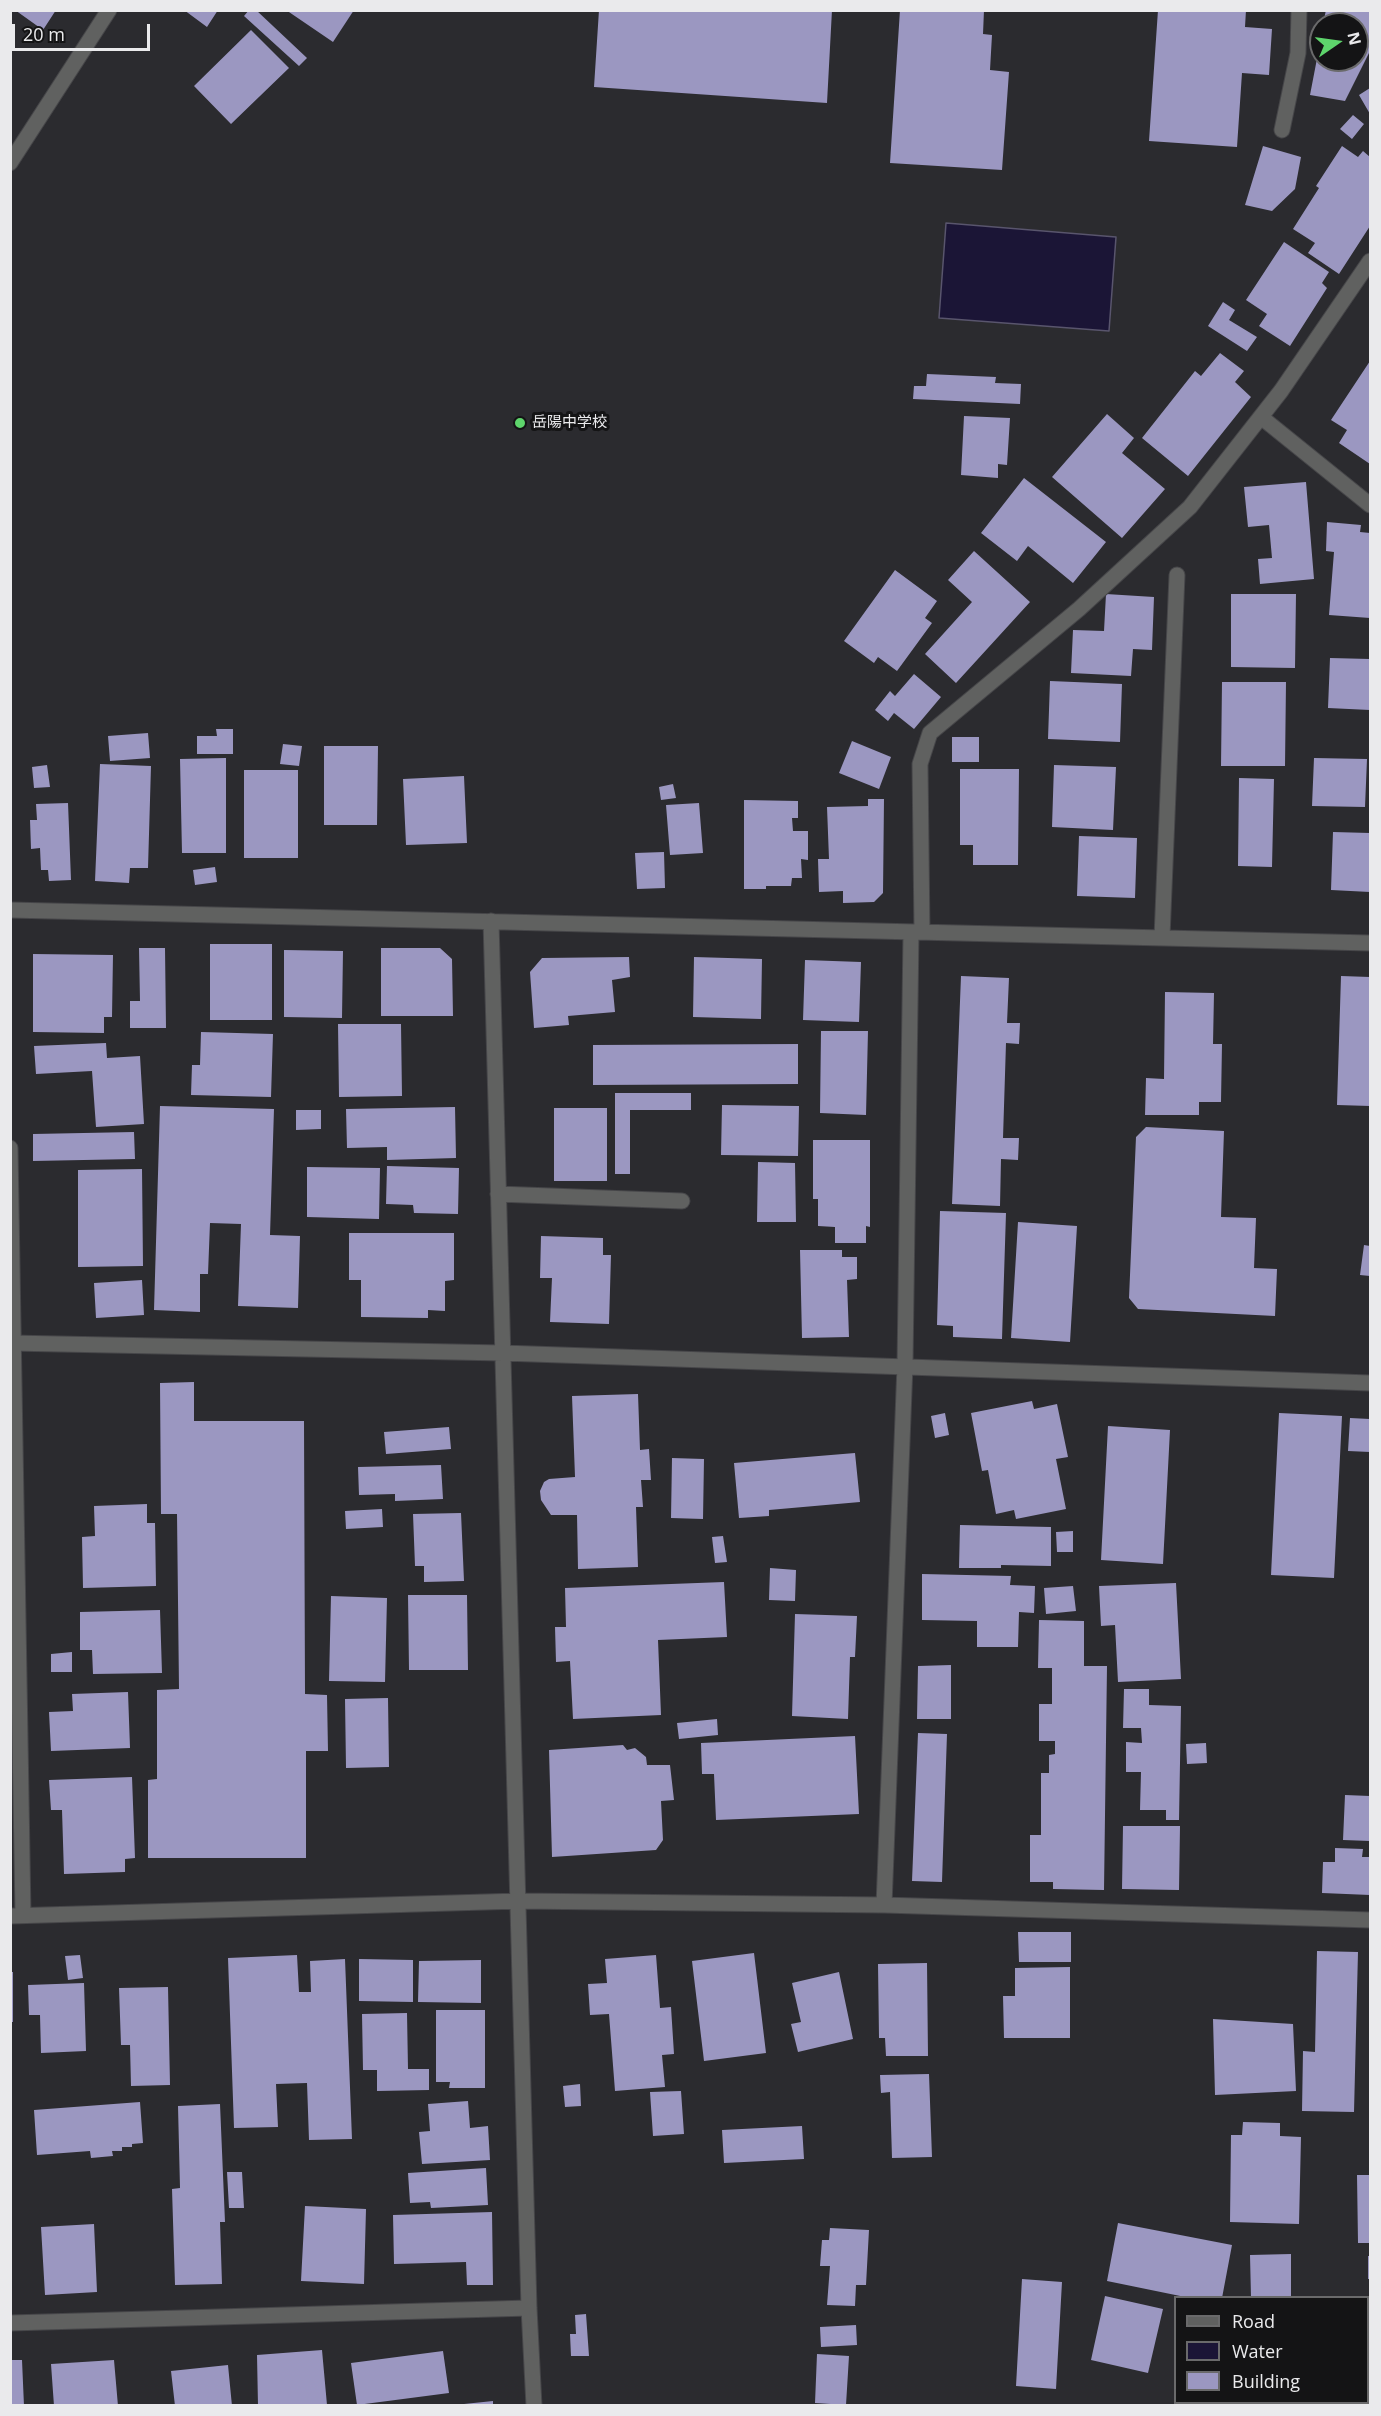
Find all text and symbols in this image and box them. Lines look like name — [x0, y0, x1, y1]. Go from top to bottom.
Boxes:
scale bar — [15, 12, 153, 50]
north arrow — [1309, 12, 1369, 72]
text: 20 m — [23, 22, 65, 46]
text: N — [1342, 30, 1367, 47]
place label: 岳陽中学校 — [532, 414, 607, 432]
marker: 岳陽中学校 — [513, 416, 527, 430]
legend — [1174, 2296, 1369, 2404]
text: Road — [1232, 2309, 1275, 2333]
text: Water — [1232, 2339, 1283, 2363]
text: Building — [1232, 2369, 1300, 2393]

